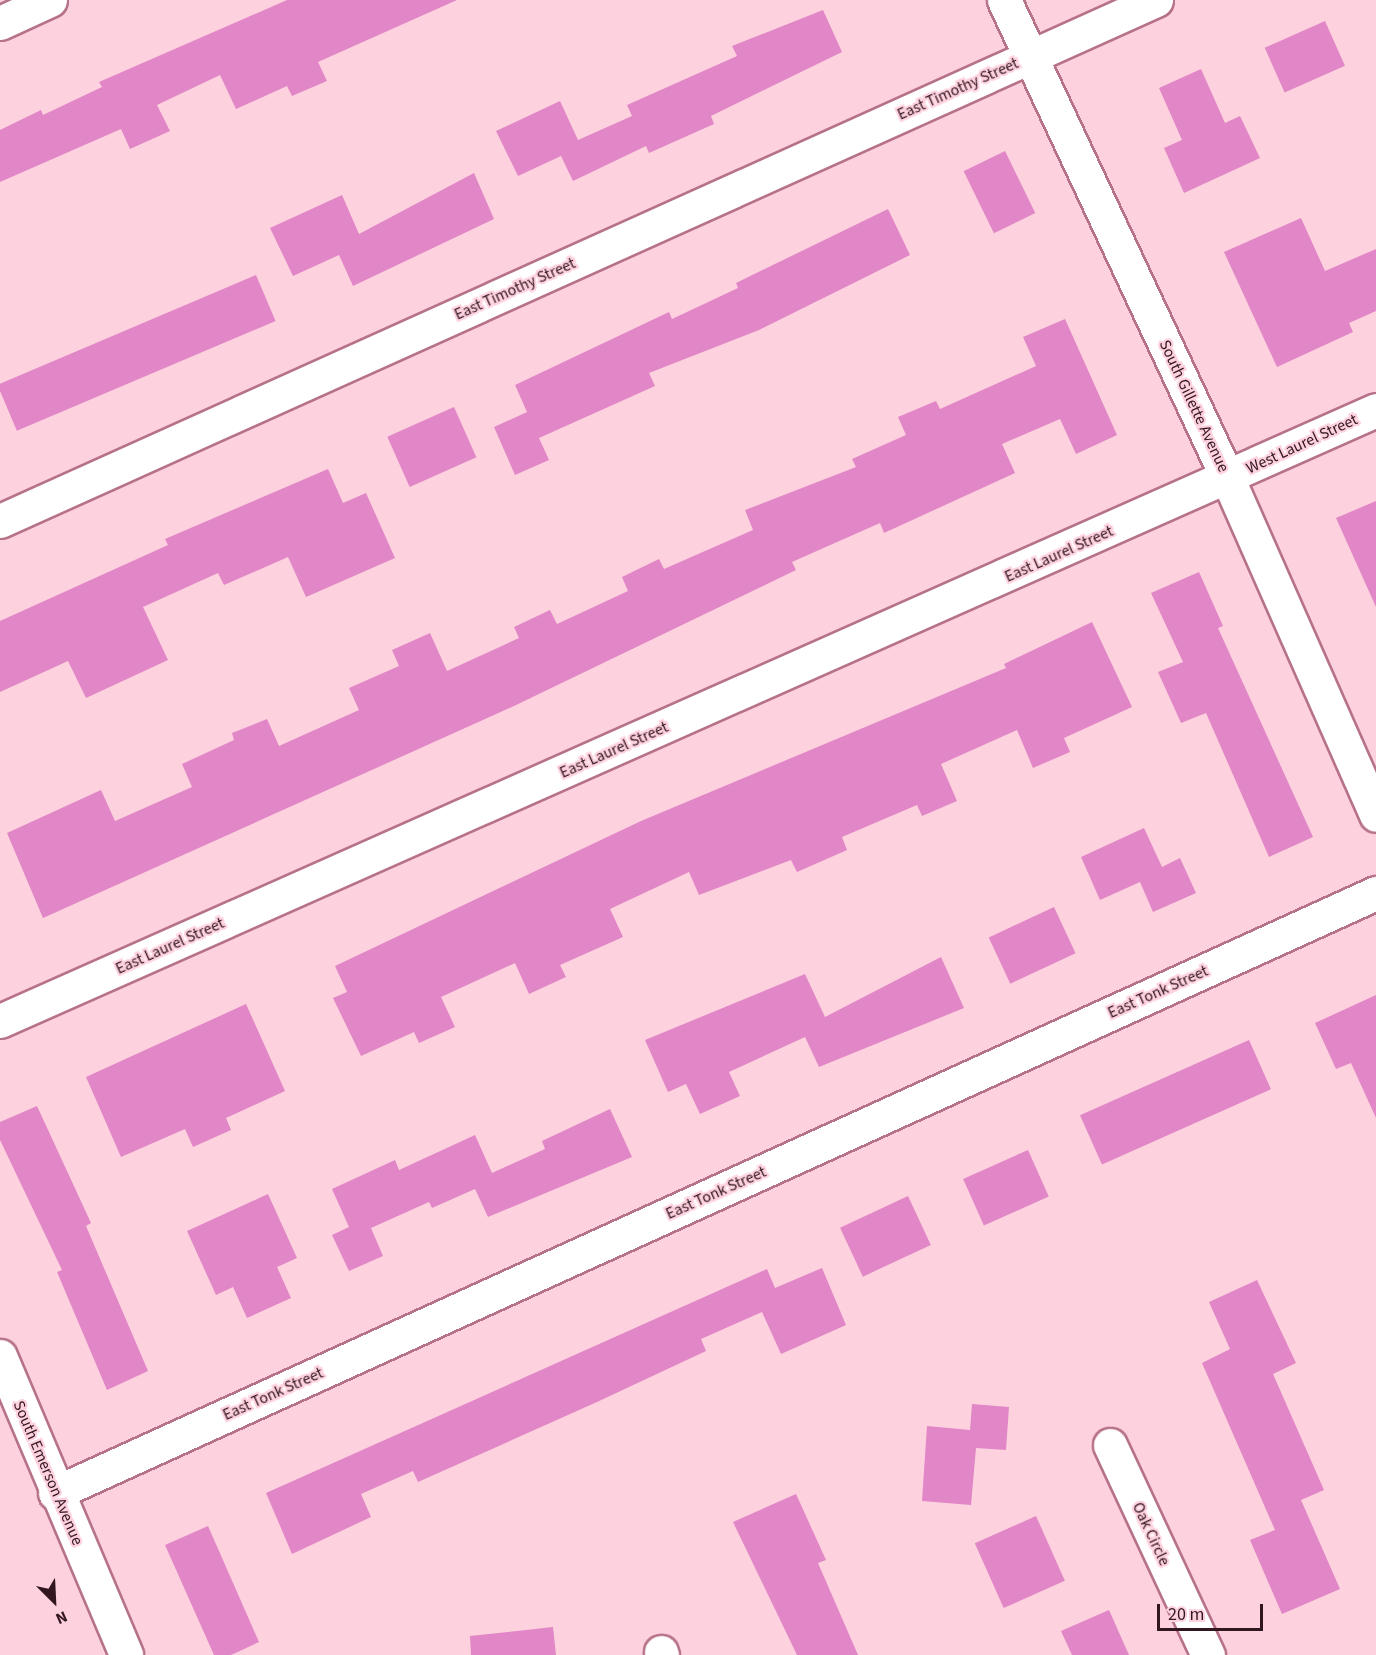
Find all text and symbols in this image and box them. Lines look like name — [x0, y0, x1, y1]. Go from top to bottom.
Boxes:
street label: East Timothy Street — [894, 54, 1022, 124]
street label: East Timothy Street — [451, 254, 579, 324]
street label: South Gillette Avenue — [1155, 337, 1233, 475]
street label: West Laurel Street — [1243, 410, 1361, 478]
street label: East Laurel Street — [1002, 521, 1116, 587]
street label: East Laurel Street — [557, 717, 671, 783]
street label: East Laurel Street — [113, 913, 227, 979]
street label: East Tonk Street — [1105, 961, 1211, 1023]
street label: East Tonk Street — [663, 1162, 769, 1224]
street label: East Tonk Street — [220, 1363, 326, 1425]
street label: South Emerson Avenue — [9, 1398, 87, 1548]
street label: Oak Circle — [1128, 1499, 1174, 1569]
north arrow — [24, 1571, 84, 1631]
scale bar — [1160, 1592, 1266, 1630]
text: 20 m — [1168, 1602, 1204, 1627]
text: N — [52, 1605, 71, 1630]

